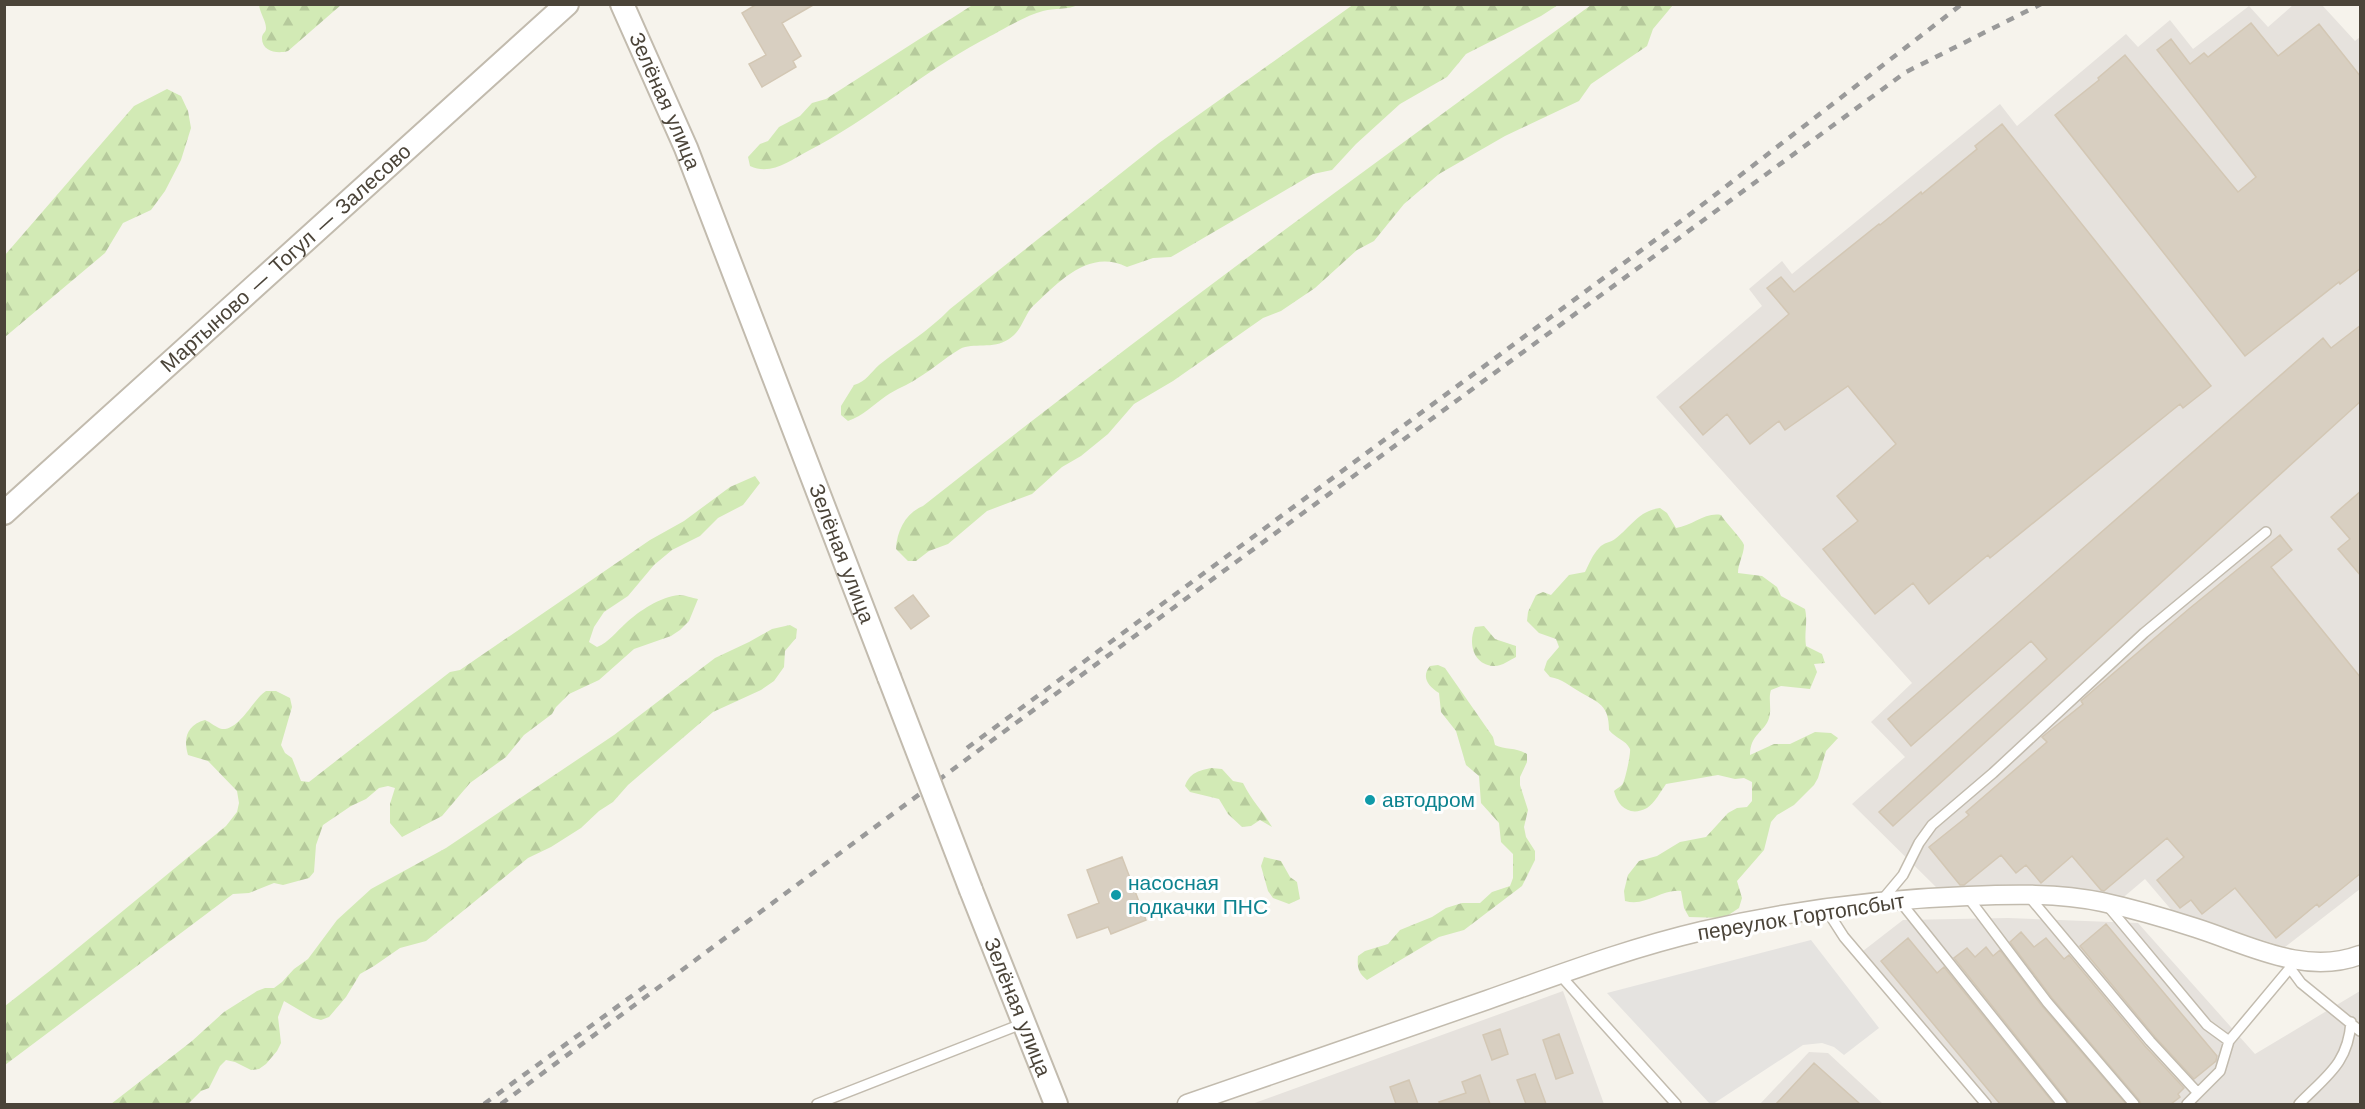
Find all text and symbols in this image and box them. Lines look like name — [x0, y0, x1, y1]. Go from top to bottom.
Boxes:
street label: Зелёная улица — [624, 28, 706, 173]
street label: Мартыново — Тогул — Залесово — [155, 138, 416, 377]
street label: Зелёная улица — [804, 480, 880, 627]
place label: автодром — [1382, 787, 1475, 812]
marker: автодром — [1363, 793, 1377, 807]
place label: насосная подкачки ПНС — [1128, 870, 1268, 919]
marker: насосная подкачки ПНС — [1109, 888, 1123, 902]
street label: переулок Гортопсбыт — [1696, 888, 1907, 945]
street label: Зелёная улица — [979, 934, 1057, 1080]

